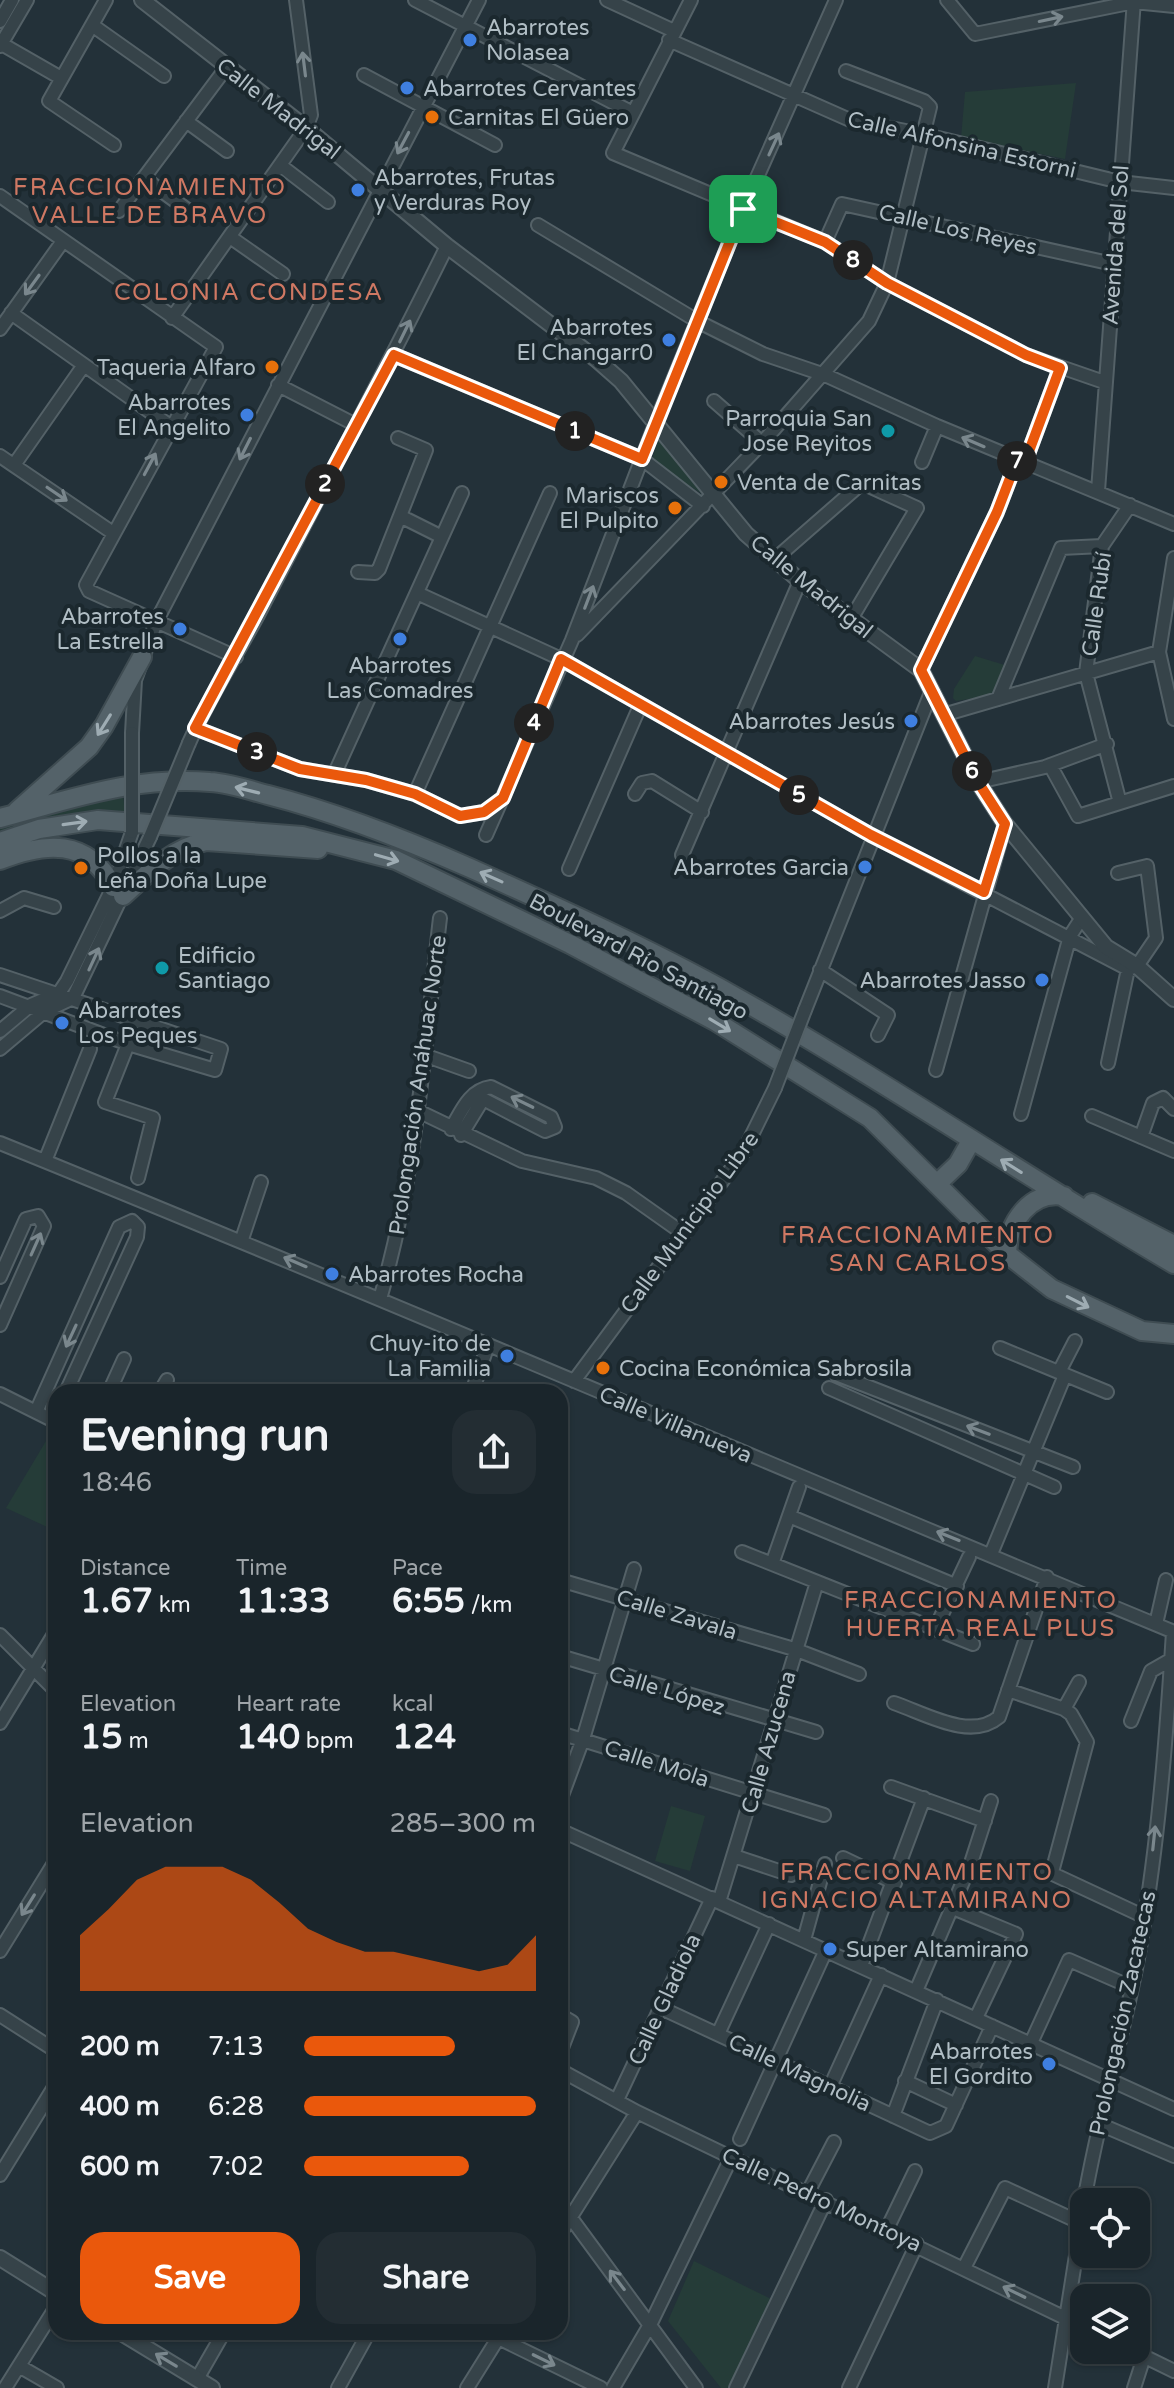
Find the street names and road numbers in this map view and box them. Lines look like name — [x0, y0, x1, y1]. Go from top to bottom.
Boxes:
street label: Calle Madrigal — [211, 52, 345, 165]
street label: Calle Alfonsina Estorni — [845, 106, 1079, 184]
street label: Avenida del Sol — [1097, 164, 1135, 326]
street label: Calle Los Reyes — [876, 199, 1040, 261]
street label: Calle Madrigal — [745, 529, 878, 644]
street label: Calle Rubí — [1077, 550, 1117, 658]
street label: Boulevard Río Santiago — [525, 888, 752, 1026]
street label: Prolongación Anáhuac Norte — [384, 933, 452, 1237]
street label: Calle Municipio Libre — [615, 1127, 764, 1319]
street label: Calle Villanueva — [595, 1381, 756, 1469]
street label: Calle Zavala — [613, 1584, 740, 1646]
street label: Calle López — [605, 1661, 728, 1721]
street label: Calle Azucena — [736, 1668, 802, 1817]
street label: Calle Mola — [601, 1735, 713, 1793]
street label: Prolongación Zacatecas — [1084, 1888, 1162, 2138]
street label: Calle Gladiola — [623, 1930, 707, 2069]
street label: Calle Magnolia — [724, 2029, 875, 2117]
street label: Calle Pedro Montoya — [717, 2142, 926, 2258]

